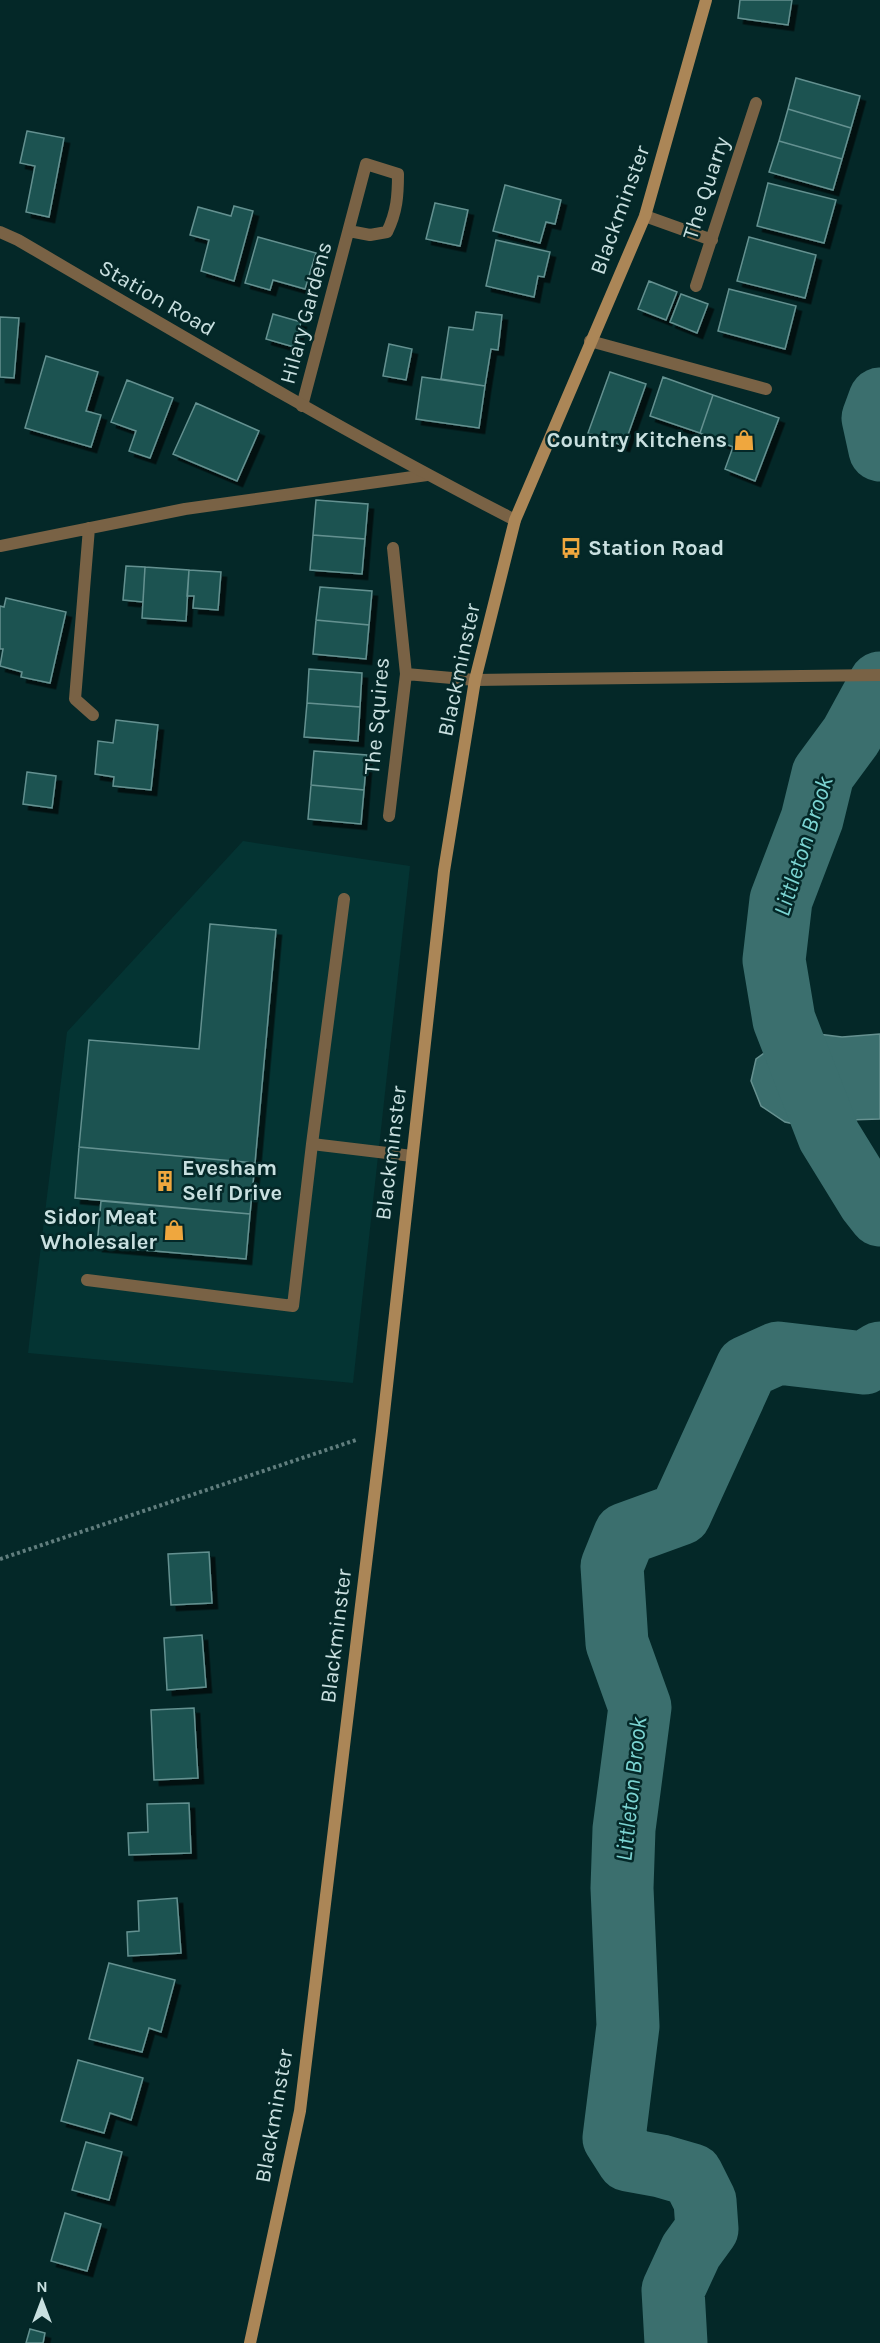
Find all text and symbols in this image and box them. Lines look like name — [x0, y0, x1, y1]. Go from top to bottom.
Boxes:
street label: The Quarry — [677, 133, 735, 243]
street label: Blackminster — [585, 142, 655, 278]
street label: Hilary Gardens — [275, 239, 337, 387]
street label: Station Road — [94, 254, 220, 342]
place label: Country Kitchens — [547, 427, 727, 453]
shop icon: Country Kitchens — [732, 428, 756, 452]
place label: Station Road — [588, 535, 724, 561]
bus stop icon: Station Road — [559, 536, 583, 560]
street label: Blackminster — [432, 601, 486, 739]
street label: The Squires — [359, 656, 395, 776]
water label: Littleton Brook — [767, 772, 839, 919]
street label: Blackminster — [370, 1084, 412, 1222]
place label: Evesham Self Drive — [182, 1155, 282, 1206]
building icon: Evesham Self Drive — [153, 1169, 177, 1193]
place label: Sidor Meat Wholesaler — [40, 1204, 157, 1255]
shop icon: Sidor Meat Wholesaler — [162, 1218, 186, 1242]
street label: Blackminster — [315, 1567, 357, 1705]
water label: Littleton Brook — [609, 1714, 653, 1863]
street label: Blackminster — [249, 2047, 299, 2185]
north arrow — [12, 2271, 72, 2331]
text: N — [36, 2277, 48, 2296]

